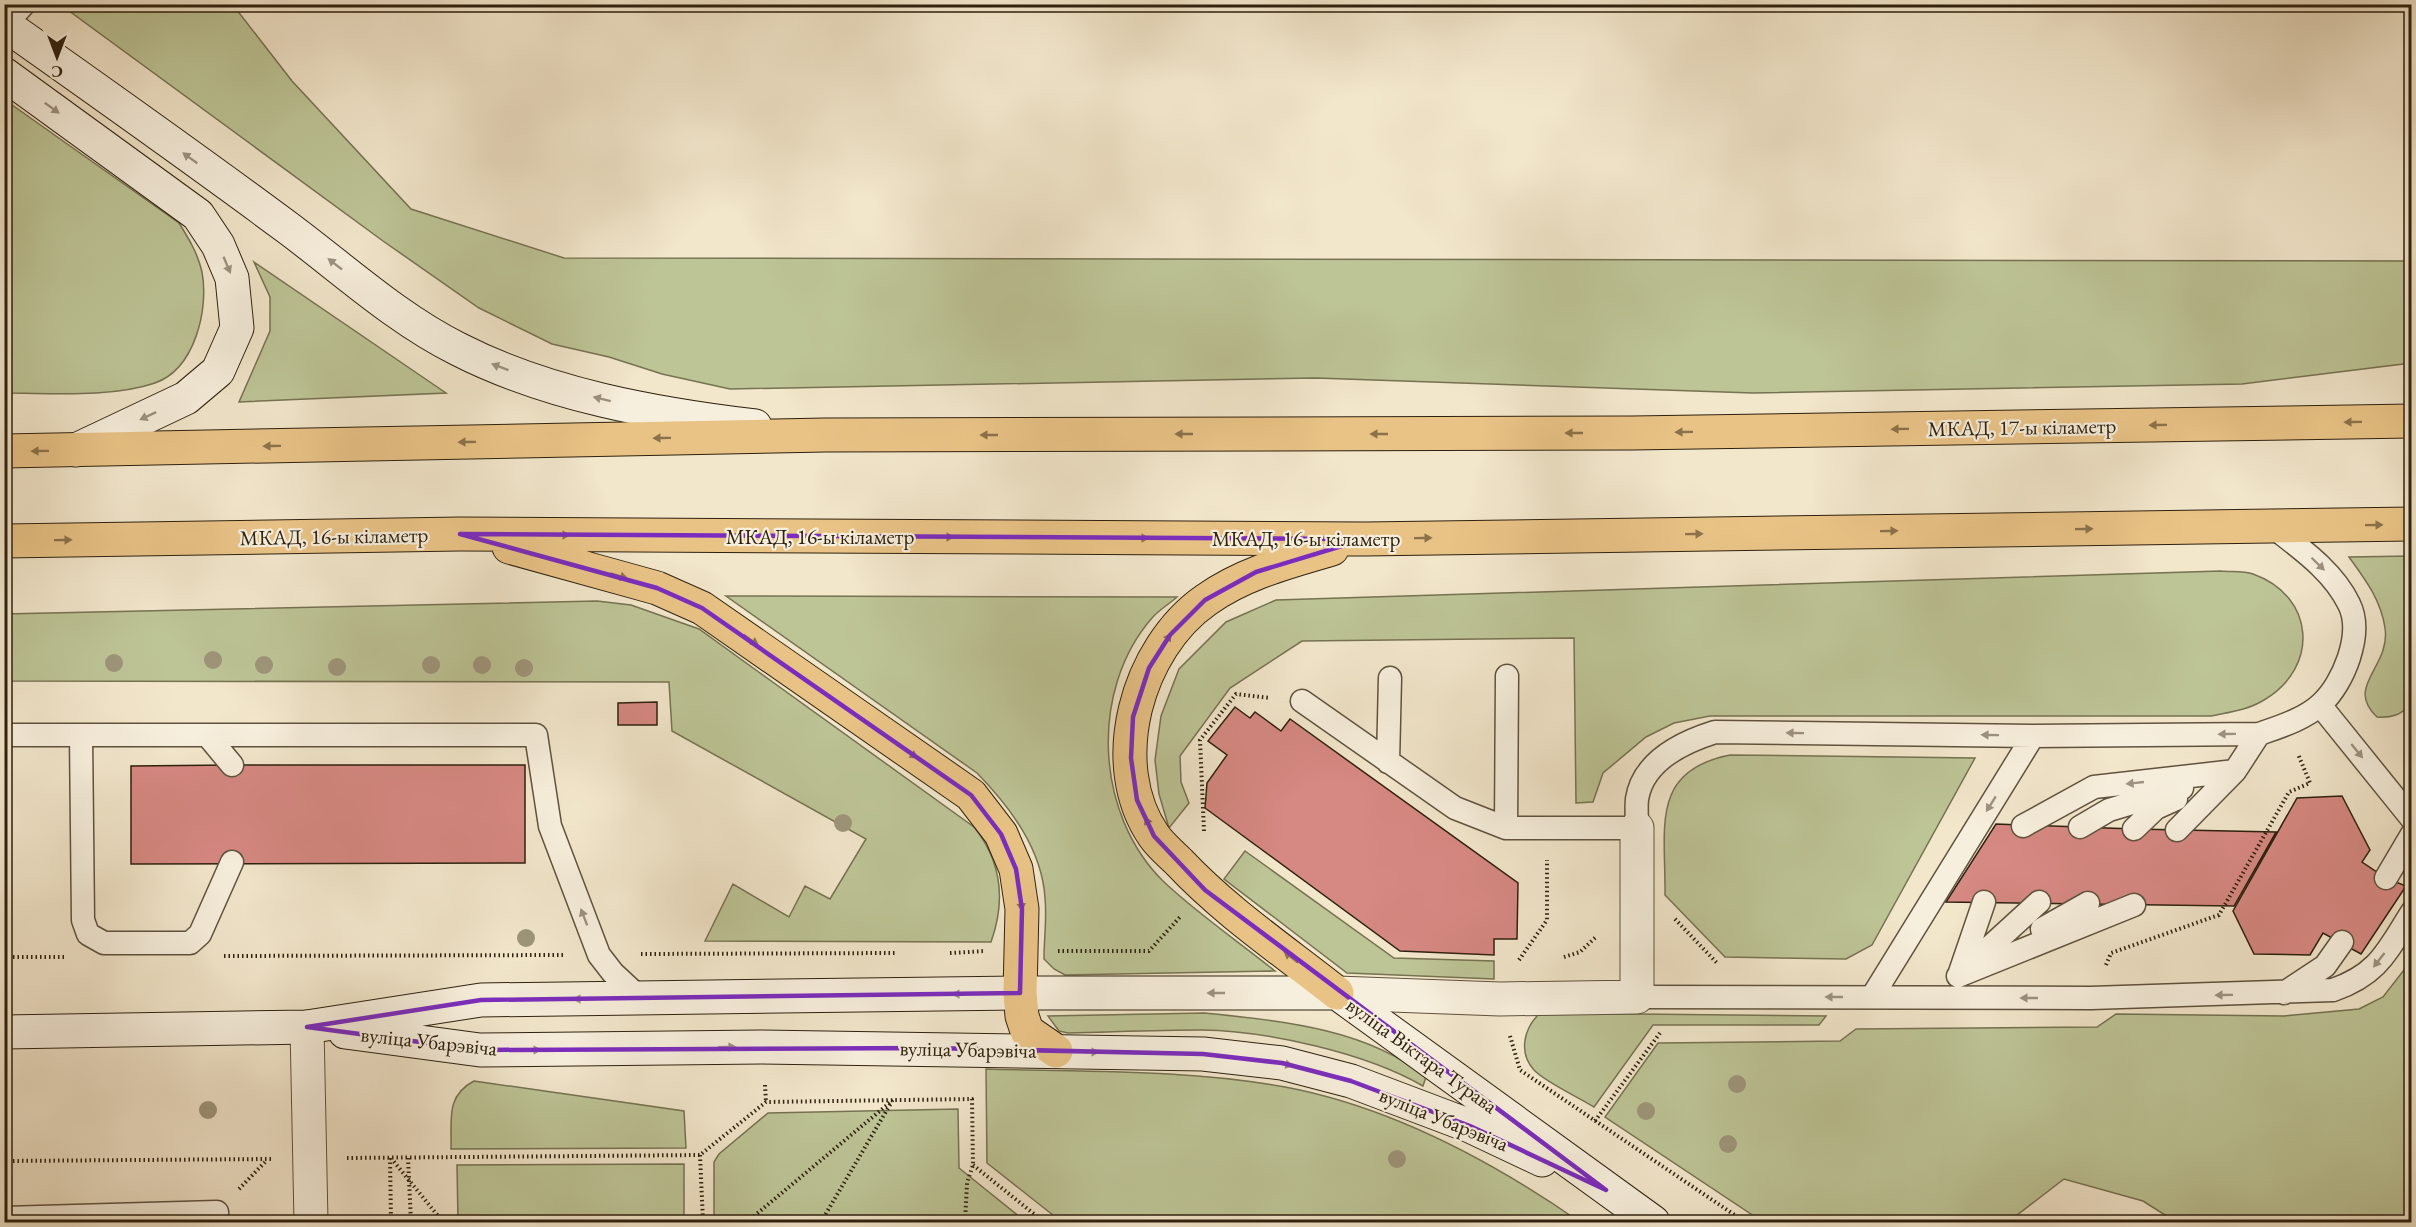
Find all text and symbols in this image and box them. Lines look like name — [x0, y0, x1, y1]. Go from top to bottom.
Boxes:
north arrow — [27, 27, 87, 87]
text: С — [51, 61, 63, 82]
one-way arrow — [43, 102, 59, 114]
one-way arrow — [183, 152, 199, 164]
one-way arrow — [222, 257, 232, 275]
one-way arrow — [328, 259, 343, 271]
one-way arrow — [491, 362, 509, 371]
one-way arrow — [593, 393, 611, 403]
one-way arrow — [140, 412, 157, 421]
street label: МКАД, 17-ы кіламетр — [1927, 412, 2117, 442]
one-way arrow — [2344, 417, 2363, 427]
one-way arrow — [2149, 420, 2168, 430]
one-way arrow — [1891, 424, 1910, 434]
one-way arrow — [1675, 427, 1694, 437]
one-way arrow — [1564, 428, 1583, 438]
one-way arrow — [1174, 429, 1193, 439]
one-way arrow — [1369, 429, 1388, 439]
one-way arrow — [979, 430, 998, 440]
one-way arrow — [652, 434, 671, 443]
one-way arrow — [457, 438, 476, 447]
one-way arrow — [262, 442, 281, 451]
one-way arrow — [31, 446, 50, 456]
one-way arrow — [2364, 520, 2383, 530]
street label: МКАД, 16-ы кіламетр — [239, 521, 429, 551]
street label: МКАД, 16-ы кіламетр — [726, 523, 914, 550]
one-way arrow — [2075, 524, 2094, 534]
street label: МКАД, 16-ы кіламетр — [1212, 525, 1400, 552]
one-way arrow — [1880, 526, 1899, 536]
one-way arrow — [1685, 529, 1704, 538]
one-way arrow — [551, 530, 570, 540]
one-way arrow — [935, 532, 954, 542]
one-way arrow — [1130, 533, 1149, 543]
one-way arrow — [1414, 533, 1433, 543]
one-way arrow — [53, 535, 72, 545]
one-way arrow — [2310, 557, 2325, 571]
one-way arrow — [610, 572, 628, 581]
one-way arrow — [742, 634, 758, 646]
one-way arrow — [1160, 634, 1172, 650]
one-way arrow — [1785, 728, 1804, 738]
one-way arrow — [2217, 729, 2236, 739]
one-way arrow — [1980, 730, 1999, 740]
one-way arrow — [2350, 743, 2362, 758]
one-way arrow — [901, 747, 917, 759]
one-way arrow — [2126, 778, 2145, 788]
one-way arrow — [1986, 796, 1997, 812]
one-way arrow — [1145, 817, 1154, 834]
one-way arrow — [1016, 893, 1025, 912]
one-way arrow — [579, 908, 589, 926]
one-way arrow — [1284, 951, 1299, 963]
one-way arrow — [2374, 953, 2386, 968]
one-way arrow — [1206, 988, 1225, 998]
one-way arrow — [952, 989, 971, 999]
one-way arrow — [2215, 990, 2234, 1000]
street label: вуліца Віктара Турава — [1341, 991, 1504, 1119]
one-way arrow — [1825, 992, 1844, 1002]
one-way arrow — [2020, 993, 2039, 1003]
one-way arrow — [572, 994, 591, 1004]
street label: вуліца Убарэвіча — [359, 1020, 499, 1062]
street label: вуліца Убарэвіча — [899, 1034, 1037, 1064]
one-way arrow — [718, 1042, 737, 1052]
one-way arrow — [523, 1045, 542, 1054]
one-way arrow — [1081, 1047, 1100, 1056]
one-way arrow — [1275, 1060, 1294, 1069]
street label: вуліца Убарэвіча — [1375, 1081, 1513, 1157]

